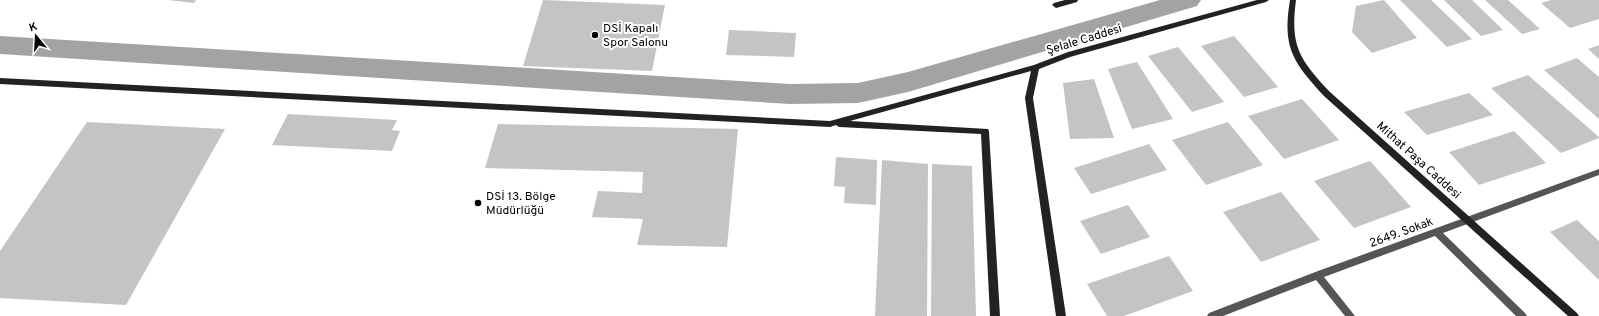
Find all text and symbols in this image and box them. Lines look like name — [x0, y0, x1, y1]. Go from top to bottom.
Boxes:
north arrow — [16, 16, 56, 56]
text: K — [27, 20, 39, 35]
place label: DSİ Kapalı Spor Salonu — [603, 21, 668, 51]
street label: Şelale Caddesi — [1045, 21, 1124, 59]
marker: DSİ Kapalı Spor Salonu — [590, 30, 600, 40]
street label: Mithat Paşa Caddesi — [1373, 119, 1464, 203]
place label: DSİ 13. Bölge Müdürlüğü — [486, 189, 556, 219]
marker: DSİ 13. Bölge Müdürlüğü — [473, 198, 483, 208]
street label: 2649. Sokak — [1367, 214, 1436, 252]

